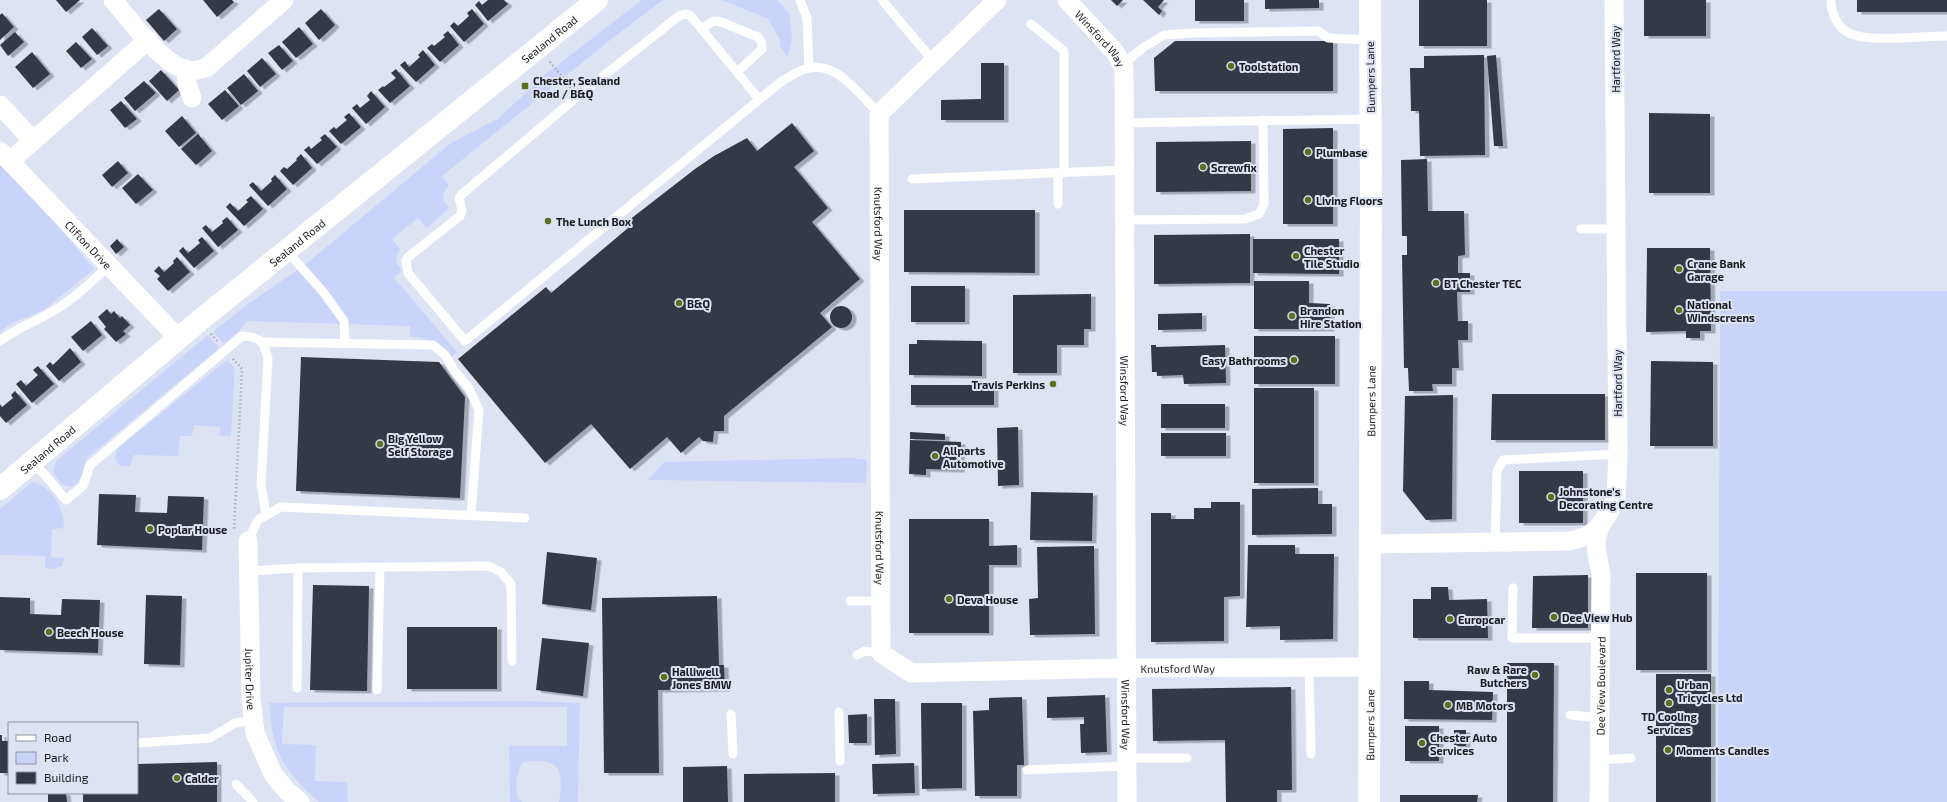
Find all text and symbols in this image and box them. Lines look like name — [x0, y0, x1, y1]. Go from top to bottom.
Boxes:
street label: Winsford Way — [1073, 7, 1128, 69]
street label: Sealand Road — [518, 12, 579, 65]
street label: Hartford Way — [1609, 25, 1622, 93]
street label: Bumpers Lane — [1363, 41, 1377, 113]
place label: Toolstation — [1239, 60, 1298, 73]
marker: Toolstation — [1226, 61, 1236, 71]
place label: Chester, Sealand Road / B&Q — [533, 74, 620, 101]
marker: Chester, Sealand Road / B&Q — [520, 81, 530, 91]
place label: Plumbase — [1316, 146, 1367, 159]
marker: Plumbase — [1303, 147, 1313, 157]
place label: Screwfix — [1211, 161, 1258, 174]
marker: Screwfix — [1198, 162, 1208, 172]
street label: Knutsford Way — [873, 187, 886, 261]
place label: Living Floors — [1316, 194, 1383, 207]
marker: Living Floors — [1303, 195, 1313, 205]
place label: The Lunch Box — [556, 215, 632, 228]
street label: Sealand Road — [266, 216, 327, 269]
marker: The Lunch Box — [543, 216, 553, 226]
street label: Clifton Drive — [63, 218, 115, 271]
place label: Chester Tile Studio — [1304, 244, 1360, 270]
marker: Chester Tile Studio — [1291, 251, 1301, 261]
place label: Crane Bank Garage — [1687, 257, 1747, 283]
marker: Crane Bank Garage — [1674, 264, 1684, 274]
place label: BT Chester TEC — [1444, 277, 1522, 290]
marker: BT Chester TEC — [1431, 278, 1441, 288]
place label: B&Q — [687, 297, 710, 311]
marker: B&Q — [674, 298, 684, 308]
place label: National Windscreens — [1687, 298, 1755, 324]
place label: Brandon Hire Station — [1300, 304, 1362, 330]
marker: National Windscreens — [1674, 305, 1684, 315]
marker: Brandon Hire Station — [1287, 311, 1297, 321]
street label: Hartford Way — [1611, 349, 1624, 417]
place label: Easy Bathrooms — [1202, 354, 1286, 368]
marker: Easy Bathrooms — [1289, 355, 1299, 365]
street label: Winsford Way — [1119, 356, 1132, 426]
street label: Bumpers Lane — [1364, 365, 1377, 437]
place label: Travis Perkins — [972, 378, 1045, 391]
marker: Travis Perkins — [1048, 379, 1058, 389]
street label: Sealand Road — [17, 422, 78, 476]
place label: Big Yellow Self Storage — [388, 432, 452, 458]
marker: Big Yellow Self Storage — [375, 439, 385, 449]
place label: Allparts Automotive — [943, 444, 1004, 470]
marker: Allparts Automotive — [930, 451, 940, 461]
place label: Johnstone's Decorating Centre — [1559, 485, 1653, 511]
marker: Johnstone's Decorating Centre — [1546, 492, 1556, 502]
street label: Knutsford Way — [874, 511, 887, 585]
place label: Poplar House — [158, 523, 227, 536]
marker: Poplar House — [145, 524, 155, 534]
place label: Deva House — [957, 593, 1018, 606]
marker: Deva House — [944, 594, 954, 604]
place label: Dee View Hub — [1562, 611, 1633, 624]
marker: Dee View Hub — [1549, 612, 1559, 622]
place label: Europcar — [1458, 613, 1505, 626]
marker: Europcar — [1445, 614, 1455, 624]
place label: Beech House — [57, 626, 124, 639]
marker: Beech House — [44, 627, 54, 637]
street label: Dee View Boulevard — [1593, 636, 1607, 736]
street label: Jupiter Drive — [244, 648, 259, 711]
street label: Knutsford Way — [1141, 661, 1215, 674]
place label: Raw & Rare Butchers — [1467, 663, 1527, 689]
place label: Halliwell Jones BMW — [672, 665, 732, 691]
marker: Raw & Rare Butchers — [1530, 670, 1540, 680]
marker: Halliwell Jones BMW — [659, 672, 669, 682]
place label: Urban Tricycles Ltd — [1677, 678, 1743, 705]
street label: Winsford Way — [1120, 680, 1133, 750]
marker: Urban Tricycles Ltd — [1664, 685, 1674, 695]
street label: Bumpers Lane — [1363, 689, 1376, 761]
marker: TD Cooling Services — [1664, 698, 1674, 708]
place label: MB Motors — [1456, 699, 1514, 712]
marker: MB Motors — [1443, 700, 1453, 710]
place label: TD Cooling Services — [1641, 710, 1697, 736]
legend — [8, 722, 138, 794]
text: Road — [44, 730, 72, 744]
place label: Chester Auto Services — [1430, 731, 1498, 757]
marker: Chester Auto Services — [1417, 738, 1427, 748]
place label: Moments Candles — [1676, 744, 1770, 757]
marker: Moments Candles — [1663, 745, 1673, 755]
text: Park — [44, 750, 69, 764]
text: Building — [44, 770, 89, 784]
place label: Calder — [185, 772, 219, 785]
marker: Calder — [172, 773, 182, 783]

